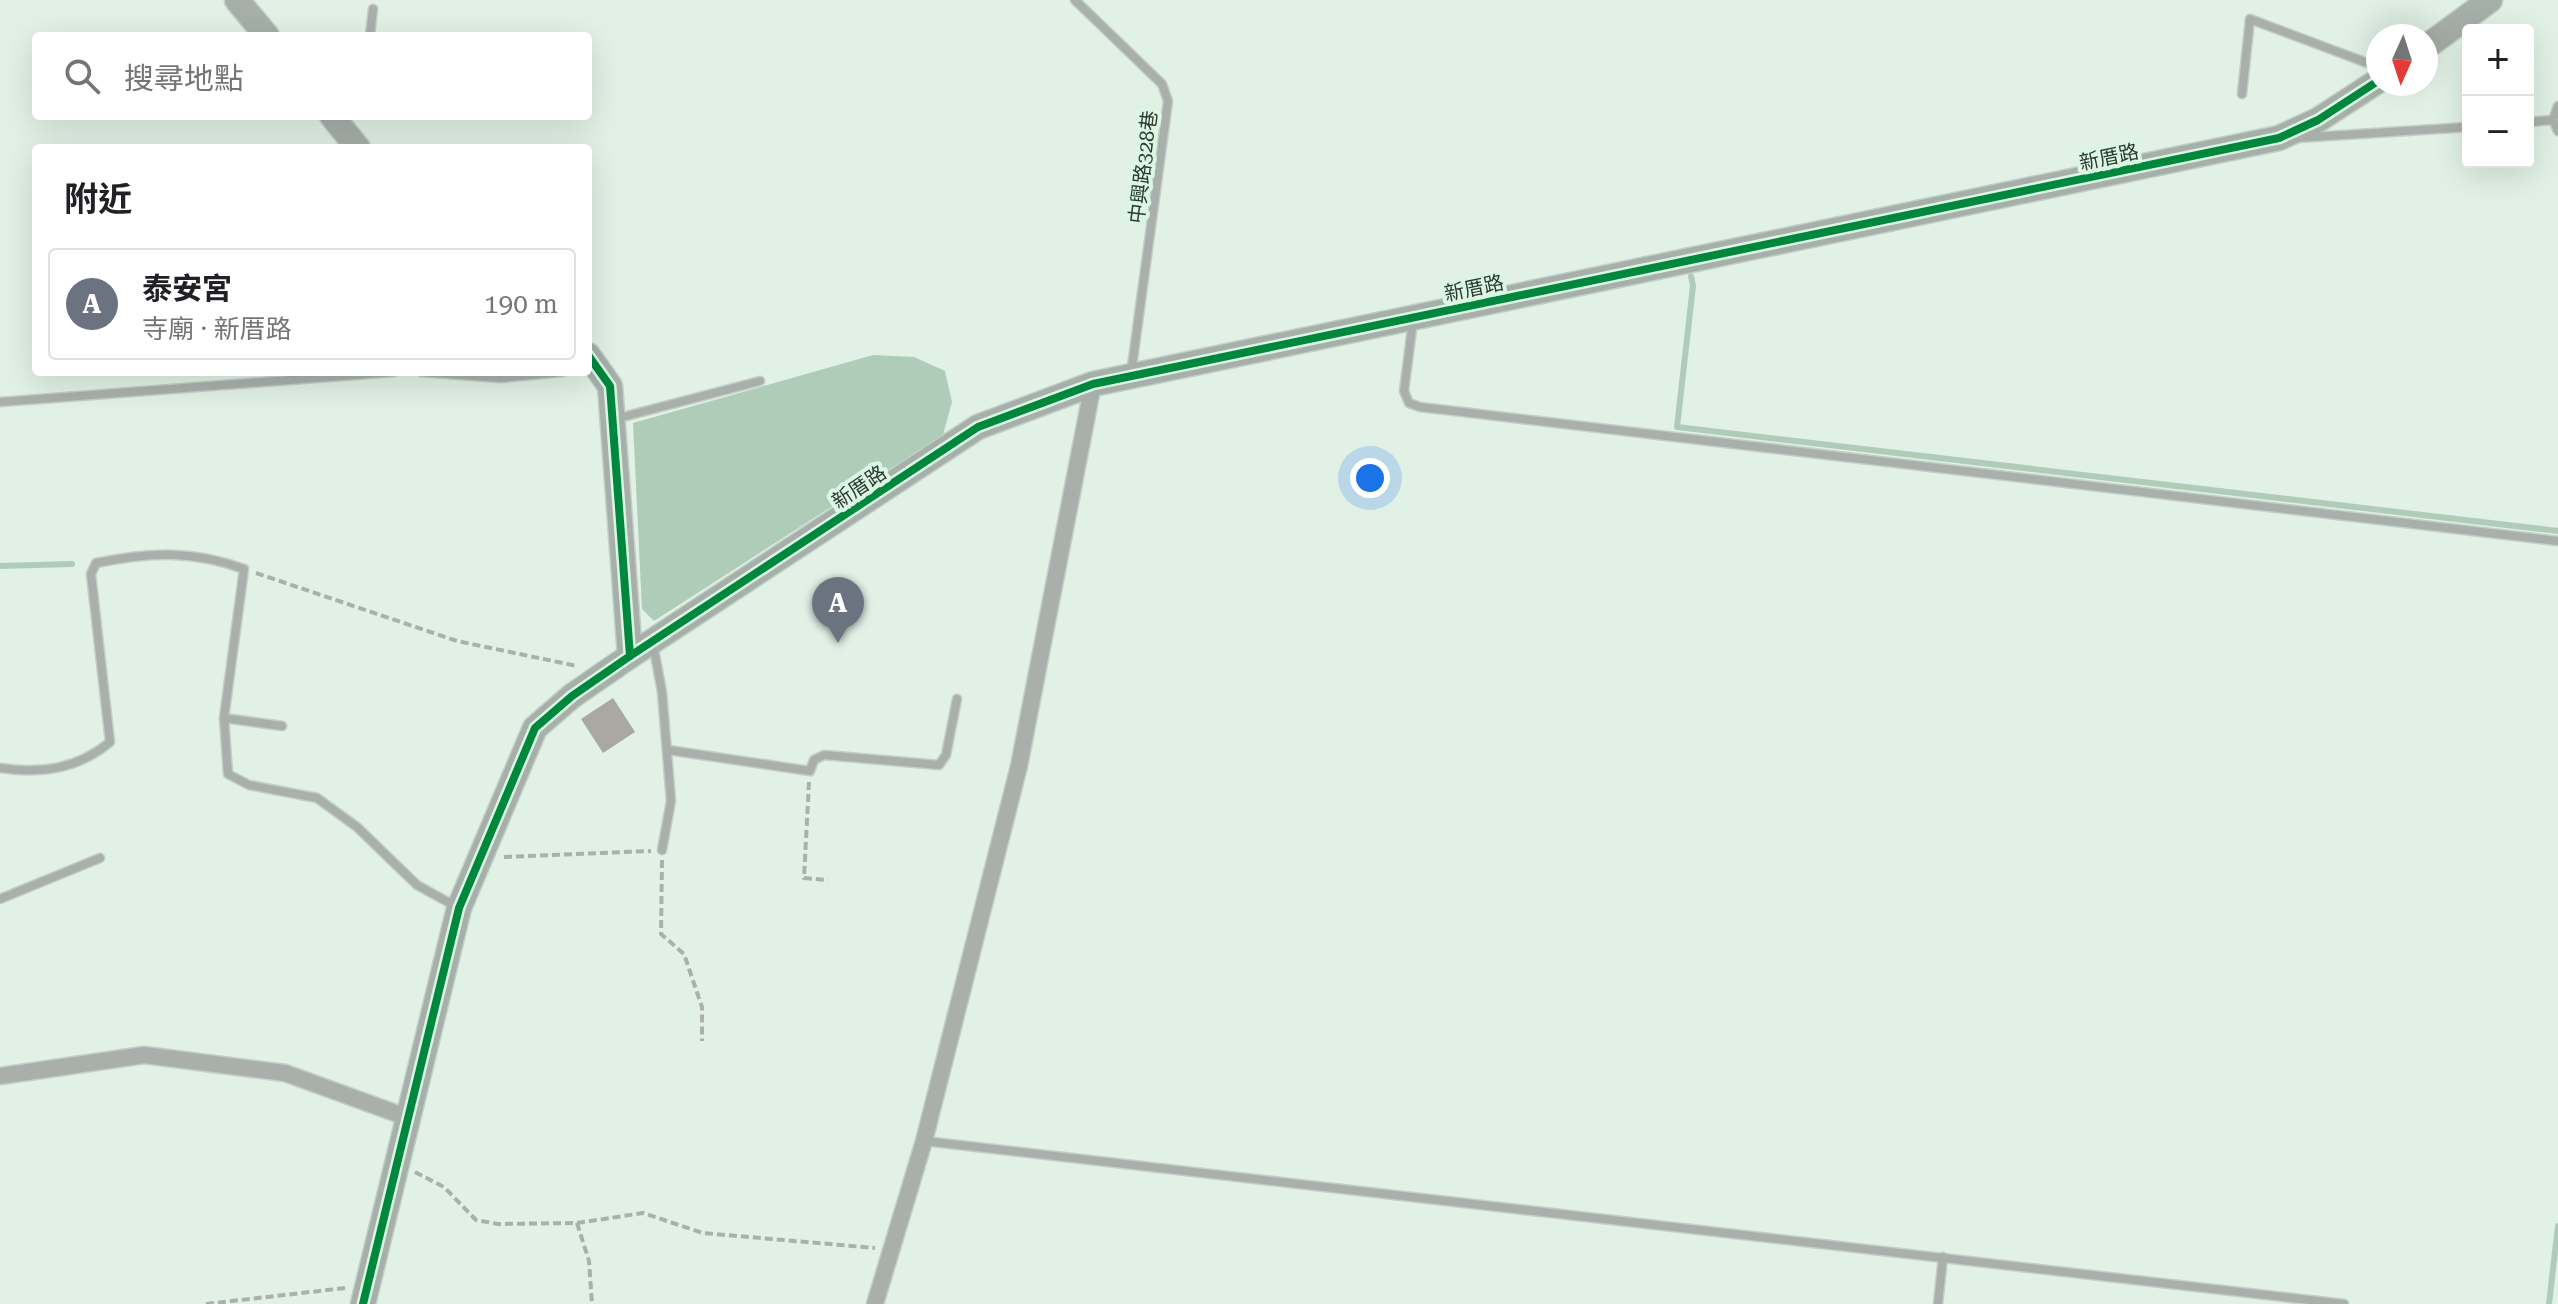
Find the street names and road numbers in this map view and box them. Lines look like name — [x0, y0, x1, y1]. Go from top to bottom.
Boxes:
street label: 中興路328巷 — [1124, 109, 1162, 225]
street label: 新厝路 — [2077, 139, 2141, 175]
street label: 新厝路 — [1442, 270, 1506, 306]
street label: 新厝路 — [827, 460, 891, 514]

